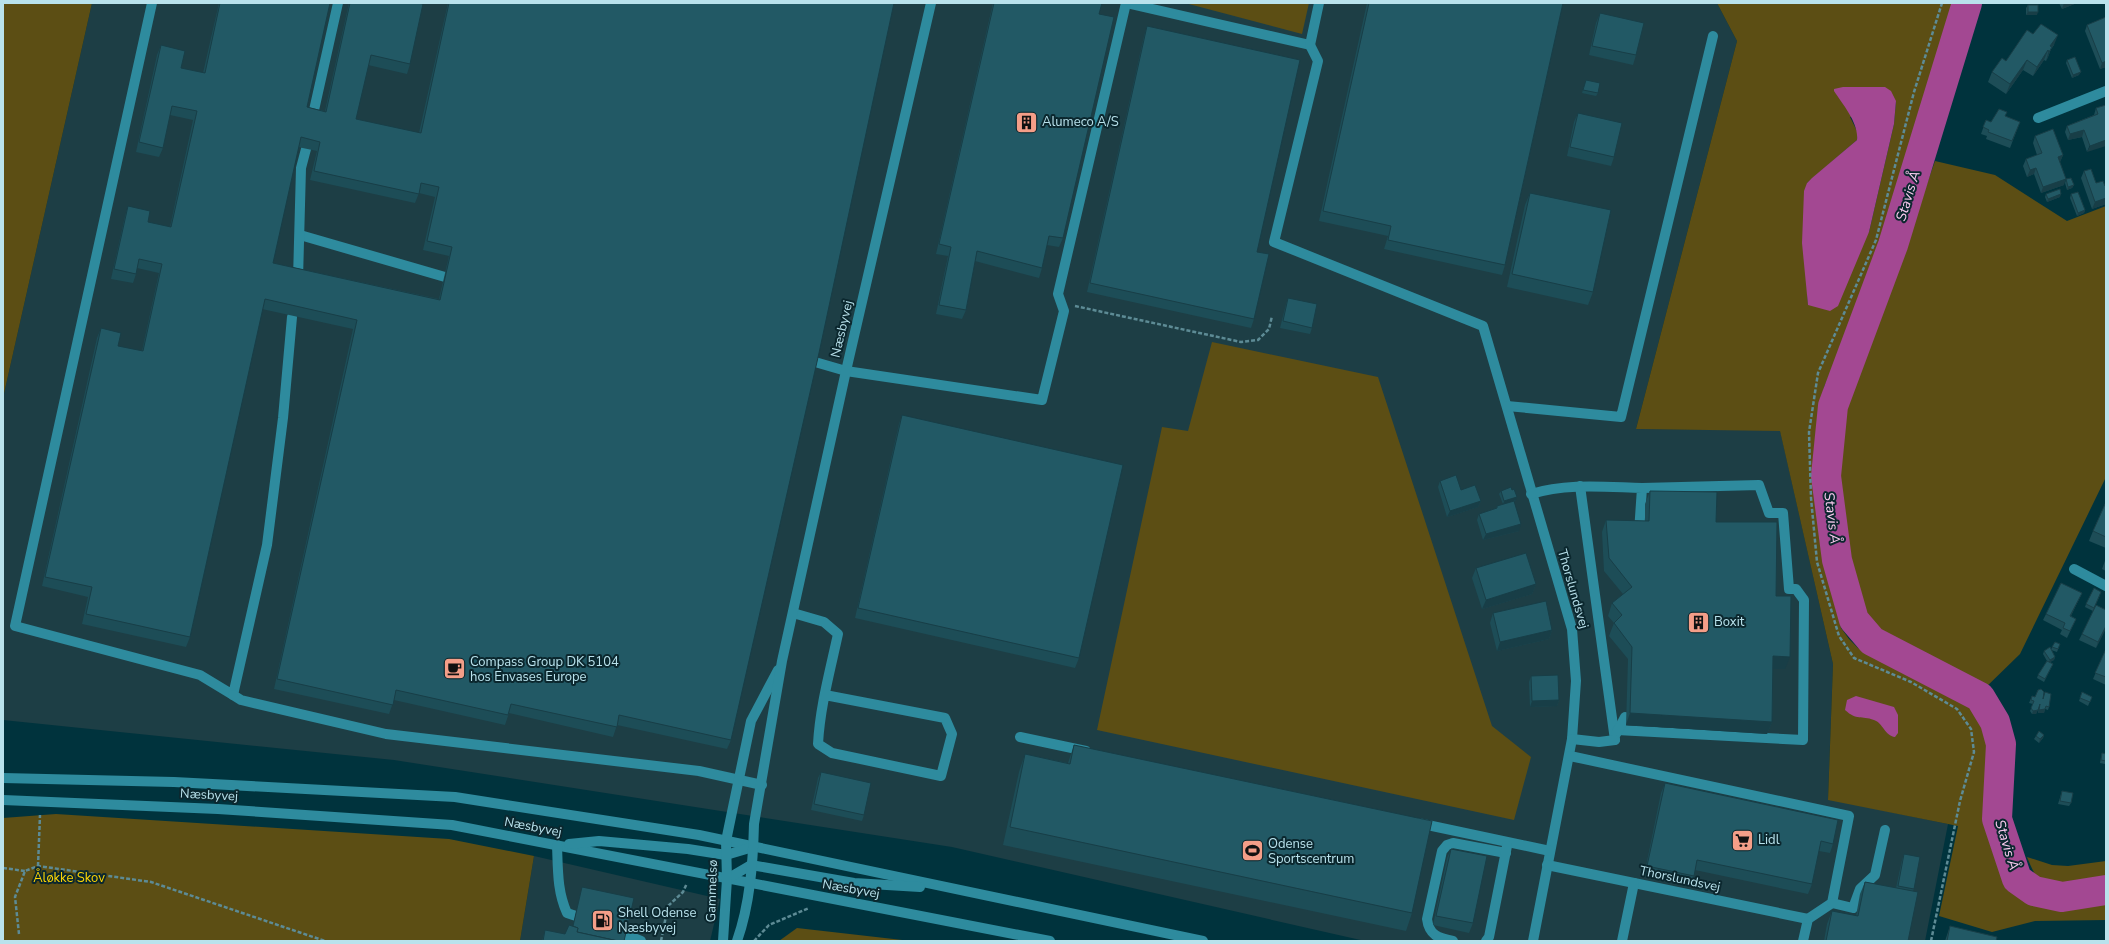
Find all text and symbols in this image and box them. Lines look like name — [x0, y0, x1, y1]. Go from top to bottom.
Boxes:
building icon: Alumeco A/S — [1014, 109, 1040, 135]
place label: Alumeco A/S — [1042, 113, 1119, 131]
water label: Stavis Å — [1891, 168, 1925, 224]
street label: Næsbyvej — [827, 299, 857, 359]
water label: Stavis Å — [1819, 491, 1845, 545]
street label: Thorslundsvej — [1553, 547, 1593, 631]
building icon: Boxit — [1686, 609, 1712, 635]
place label: Boxit — [1714, 613, 1745, 631]
place label: Compass Group DK 5104 hos Envases Europe — [470, 653, 619, 686]
cafe icon: Compass Group DK 5104 hos Envases Europe — [441, 656, 467, 682]
street label: Næsbyvej — [180, 784, 238, 806]
street label: Næsbyvej — [503, 813, 563, 841]
water label: Stavis Å — [1990, 817, 2024, 873]
supermarket icon: Lidl — [1729, 827, 1755, 853]
place label: Lidl — [1758, 831, 1780, 849]
place label: Odense Sportscentrum — [1268, 835, 1354, 868]
sports icon: Odense Sportscentrum — [1239, 838, 1265, 864]
street label: Gammelsø — [702, 859, 722, 923]
street label: Thorslundsvej — [1638, 862, 1722, 896]
park label: Åløkke Skov — [33, 868, 105, 887]
street label: Næsbyvej — [821, 875, 881, 903]
place label: Shell Odense Næsbyvej — [618, 904, 696, 937]
fuel station icon: Shell Odense Næsbyvej — [589, 907, 615, 933]

